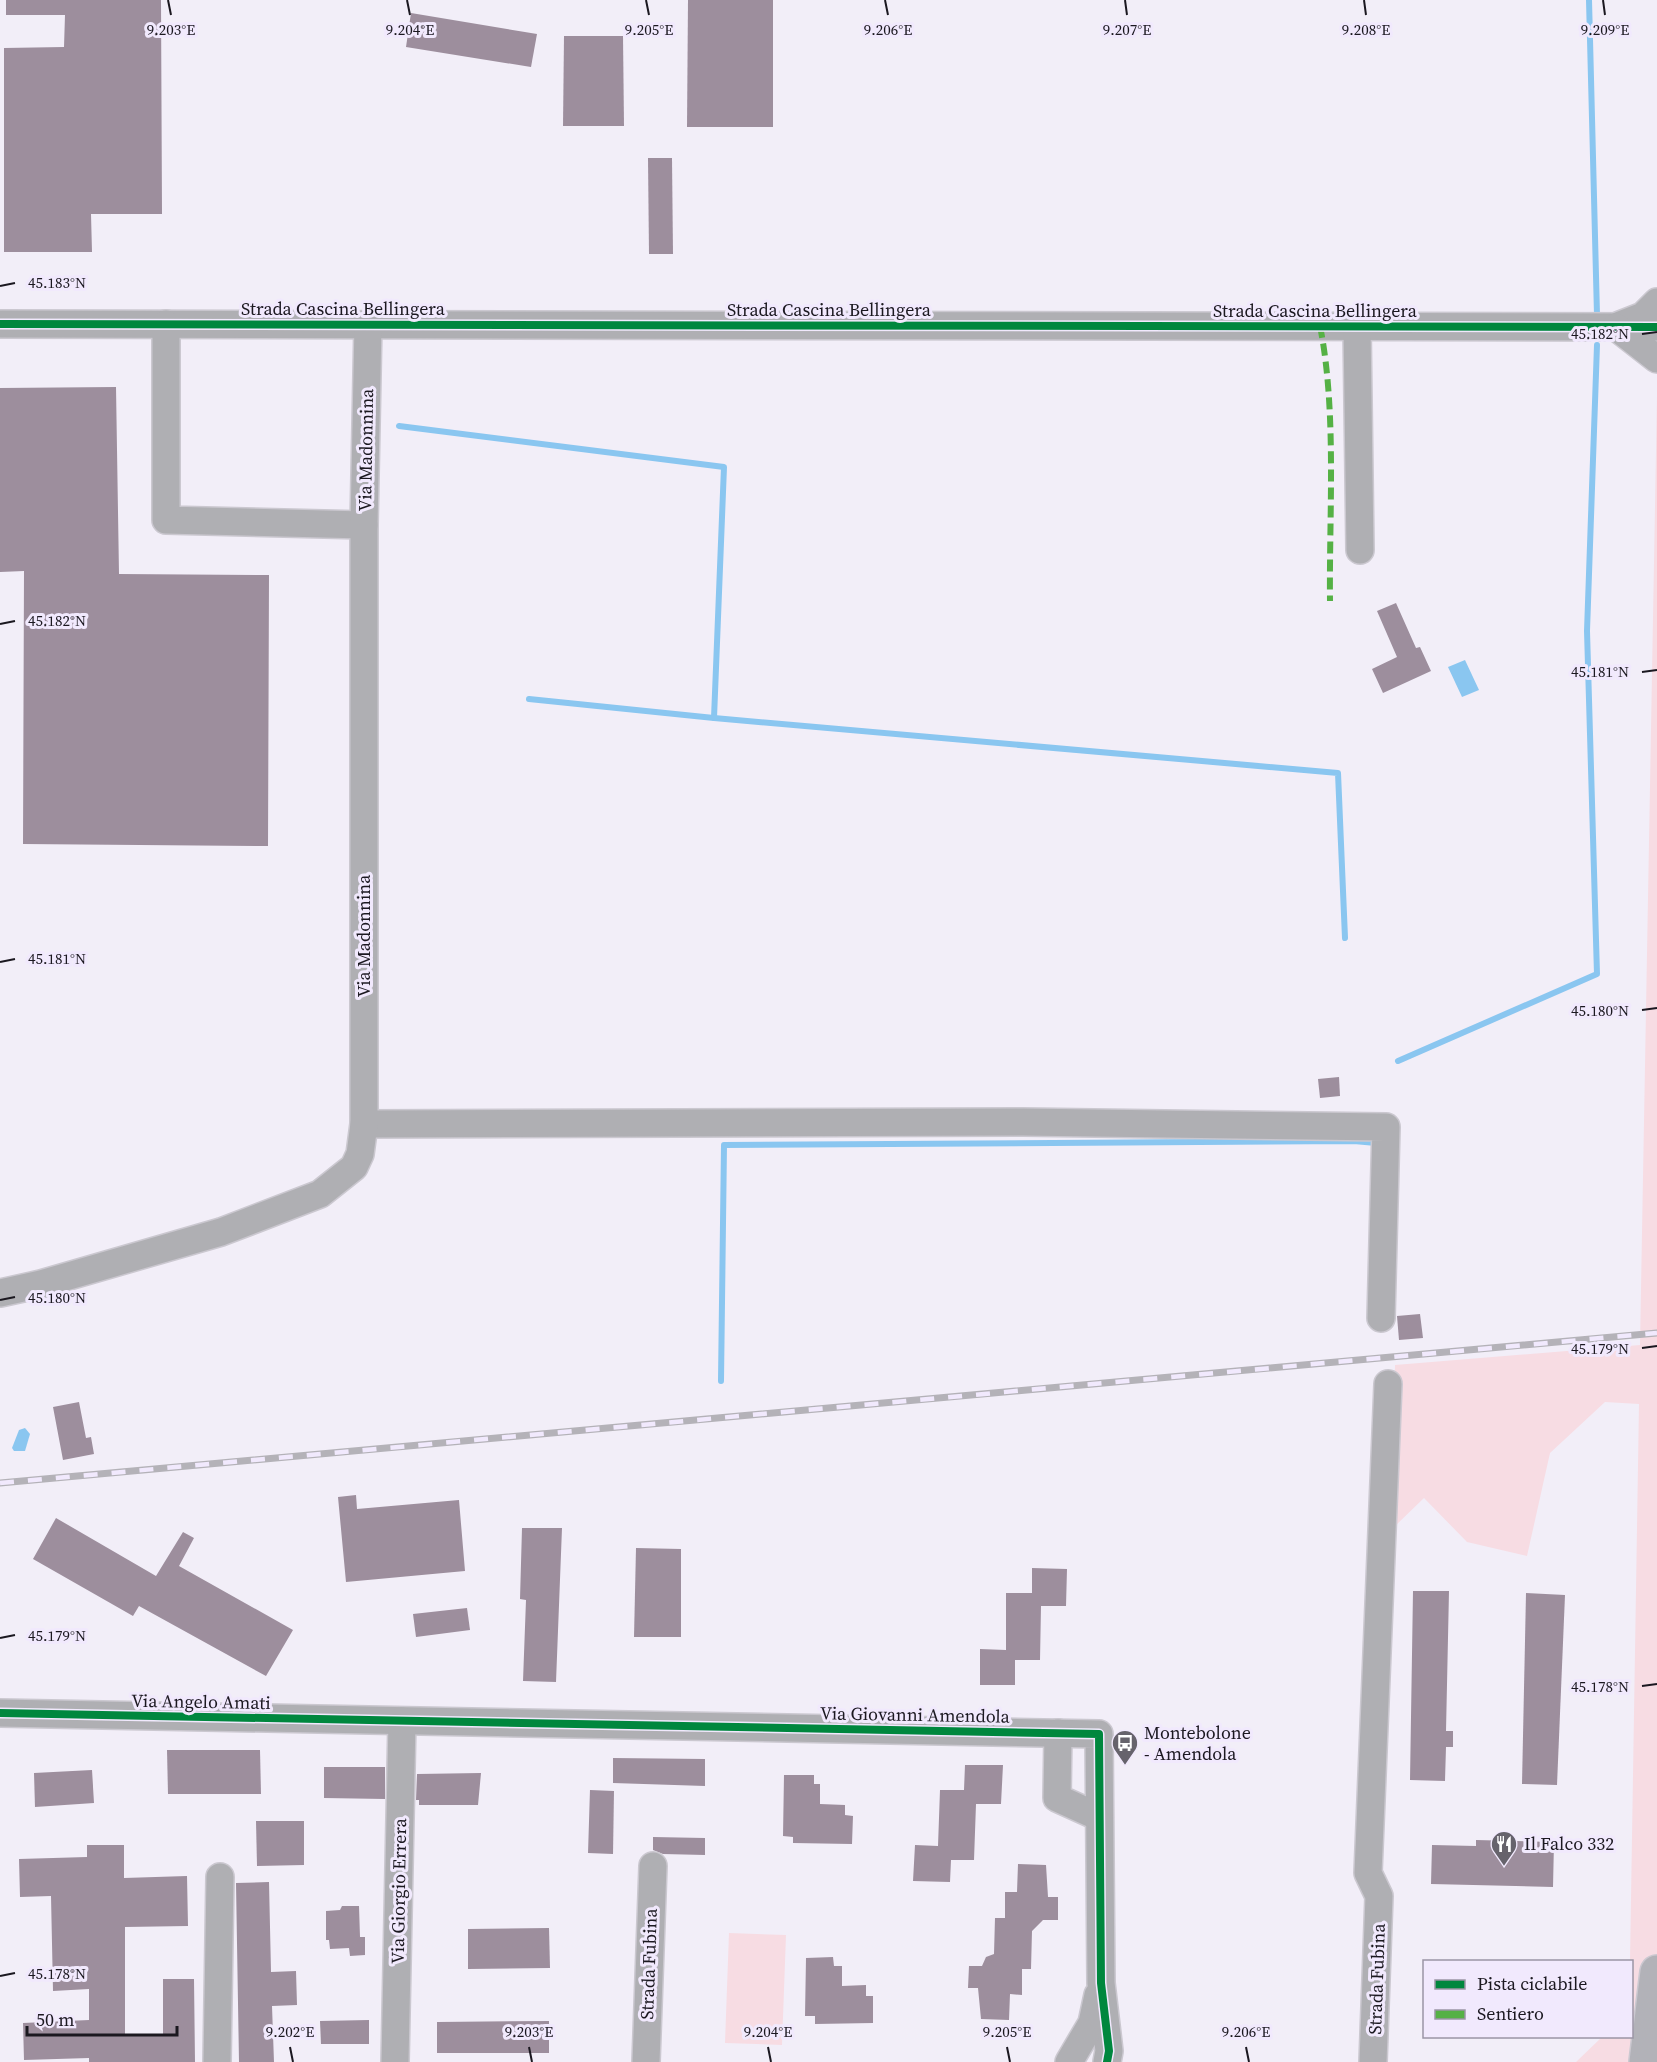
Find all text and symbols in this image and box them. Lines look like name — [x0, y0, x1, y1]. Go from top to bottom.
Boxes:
text: 9.203°E — [147, 19, 195, 40]
text: 9.204°E — [386, 19, 434, 40]
text: 9.205°E — [625, 19, 673, 40]
text: 9.206°E — [864, 19, 912, 40]
text: 9.207°E — [1103, 19, 1151, 40]
text: 9.208°E — [1342, 19, 1390, 40]
text: 9.209°E — [1581, 19, 1629, 40]
text: 45.183°N — [28, 272, 86, 293]
street label: Strada Cascina Bellingera — [241, 296, 446, 321]
street label: Strada Cascina Bellingera — [727, 297, 932, 322]
street label: Strada Cascina Bellingera — [1213, 298, 1418, 323]
text: 45.182°N — [1571, 323, 1629, 344]
street label: Via Madonnina — [352, 388, 379, 512]
text: 45.182°N — [28, 610, 86, 631]
text: 45.181°N — [1571, 661, 1629, 682]
street label: Via Madonnina — [351, 874, 376, 997]
text: 45.181°N — [28, 948, 86, 969]
text: 45.180°N — [1571, 1000, 1629, 1021]
text: 45.180°N — [28, 1287, 86, 1308]
text: 45.179°N — [1571, 1338, 1629, 1359]
text: 45.179°N — [28, 1625, 86, 1646]
text: 45.178°N — [1571, 1676, 1629, 1697]
street label: Via Angelo Amati — [131, 1688, 271, 1715]
street label: Via Giovanni Amendola — [820, 1700, 1011, 1729]
place label: Montebolone - Amendola — [1144, 1720, 1251, 1766]
bus stop icon: Montebolone - Amendola — [1110, 1728, 1140, 1766]
street label: Via Giorgio Errera — [385, 1817, 412, 1964]
restaurant icon: Il Falco 332 — [1489, 1829, 1519, 1867]
place label: Il Falco 332 — [1524, 1831, 1614, 1856]
street label: Strada Fubina — [634, 1907, 663, 2020]
street label: Strada Fubina — [1362, 1922, 1391, 2035]
legend — [1423, 1960, 1633, 2038]
text: 45.178°N — [28, 1963, 86, 1984]
text: Pista ciclabile — [1477, 1971, 1588, 1996]
scale bar — [27, 1999, 177, 2037]
text: Sentiero — [1477, 2001, 1544, 2026]
text: 50 m — [36, 2007, 74, 2032]
text: 9.202°E — [266, 2021, 314, 2042]
text: 9.203°E — [505, 2021, 553, 2042]
text: 9.204°E — [744, 2021, 792, 2042]
text: 9.205°E — [983, 2021, 1031, 2042]
text: 9.206°E — [1222, 2021, 1270, 2042]

